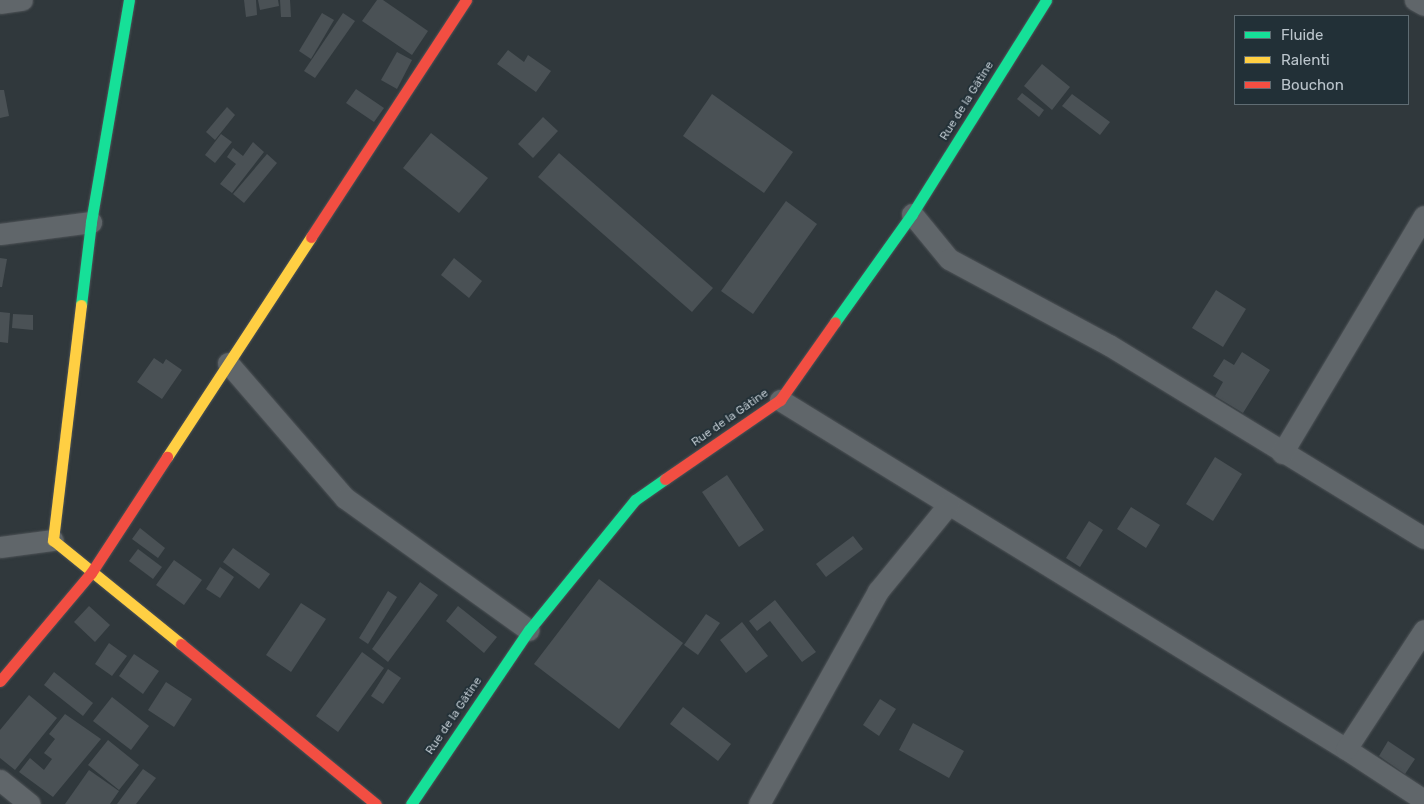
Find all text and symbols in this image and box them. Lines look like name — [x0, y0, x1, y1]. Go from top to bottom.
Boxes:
legend — [1234, 15, 1409, 105]
text: Fluide — [1281, 26, 1323, 44]
text: Ralenti — [1281, 51, 1330, 69]
street label: Rue de la Gâtine — [937, 59, 997, 143]
text: Bouchon — [1281, 76, 1344, 94]
street label: Rue de la Gâtine — [689, 386, 771, 450]
street label: Rue de la Gâtine — [423, 675, 485, 757]

